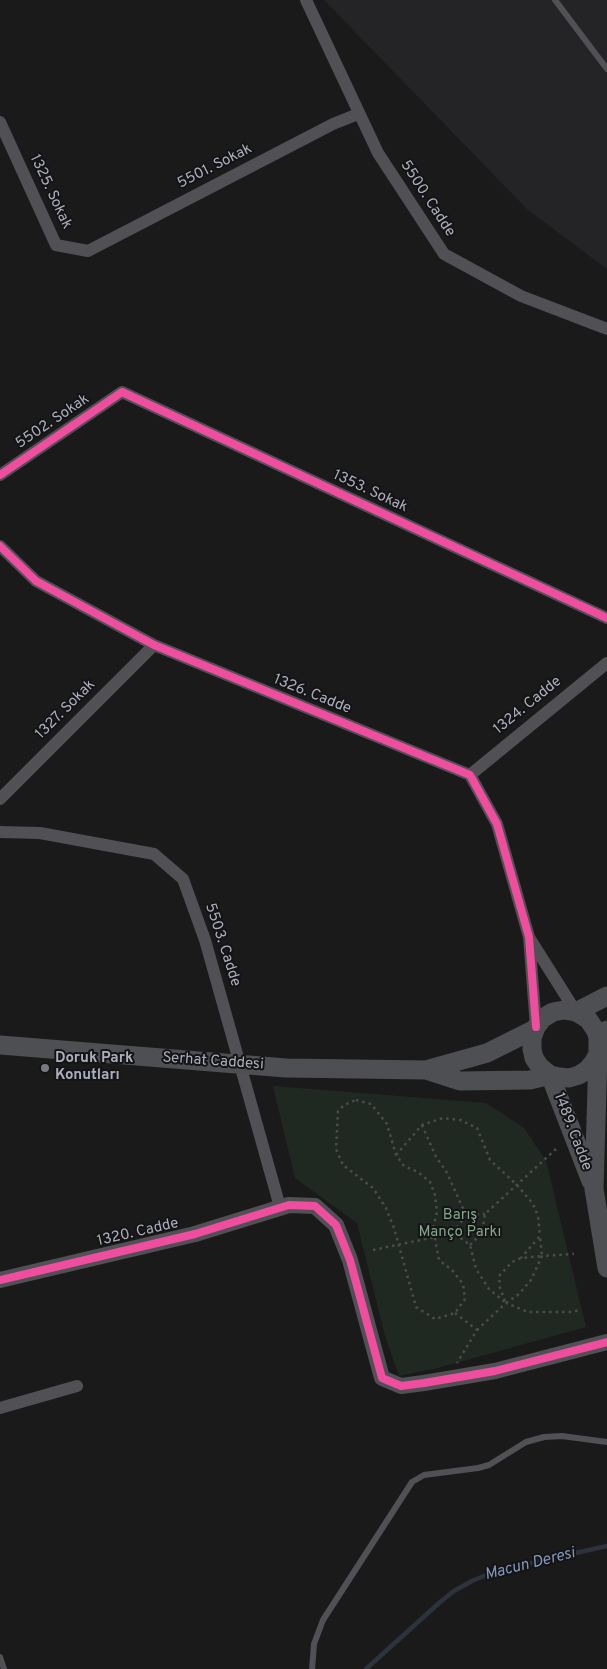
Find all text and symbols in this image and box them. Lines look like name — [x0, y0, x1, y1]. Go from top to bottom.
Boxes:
street label: 5501. Sokak — [175, 141, 255, 193]
street label: 1325. Sokak — [25, 152, 75, 232]
street label: 5500. Cadde — [396, 157, 458, 241]
street label: 5502. Sokak — [13, 391, 93, 453]
street label: 1353. Sokak — [330, 467, 410, 517]
street label: 1326. Cadde — [271, 671, 353, 719]
street label: 1324. Cadde — [490, 673, 566, 739]
street label: 1327. Sokak — [32, 676, 100, 744]
street label: 5503. Cadde — [200, 901, 244, 989]
street label: Serhat Caddesi — [162, 1049, 264, 1075]
place label: Doruk Park Konutları — [55, 1050, 133, 1085]
marker: Doruk Park Konutları — [39, 1062, 51, 1074]
street label: 1489. Cadde — [549, 1090, 595, 1174]
park label: Barış Manço Parkı — [419, 1207, 501, 1242]
street label: 1320. Cadde — [96, 1215, 180, 1251]
water label: Macun Deresi — [483, 1545, 577, 1585]

